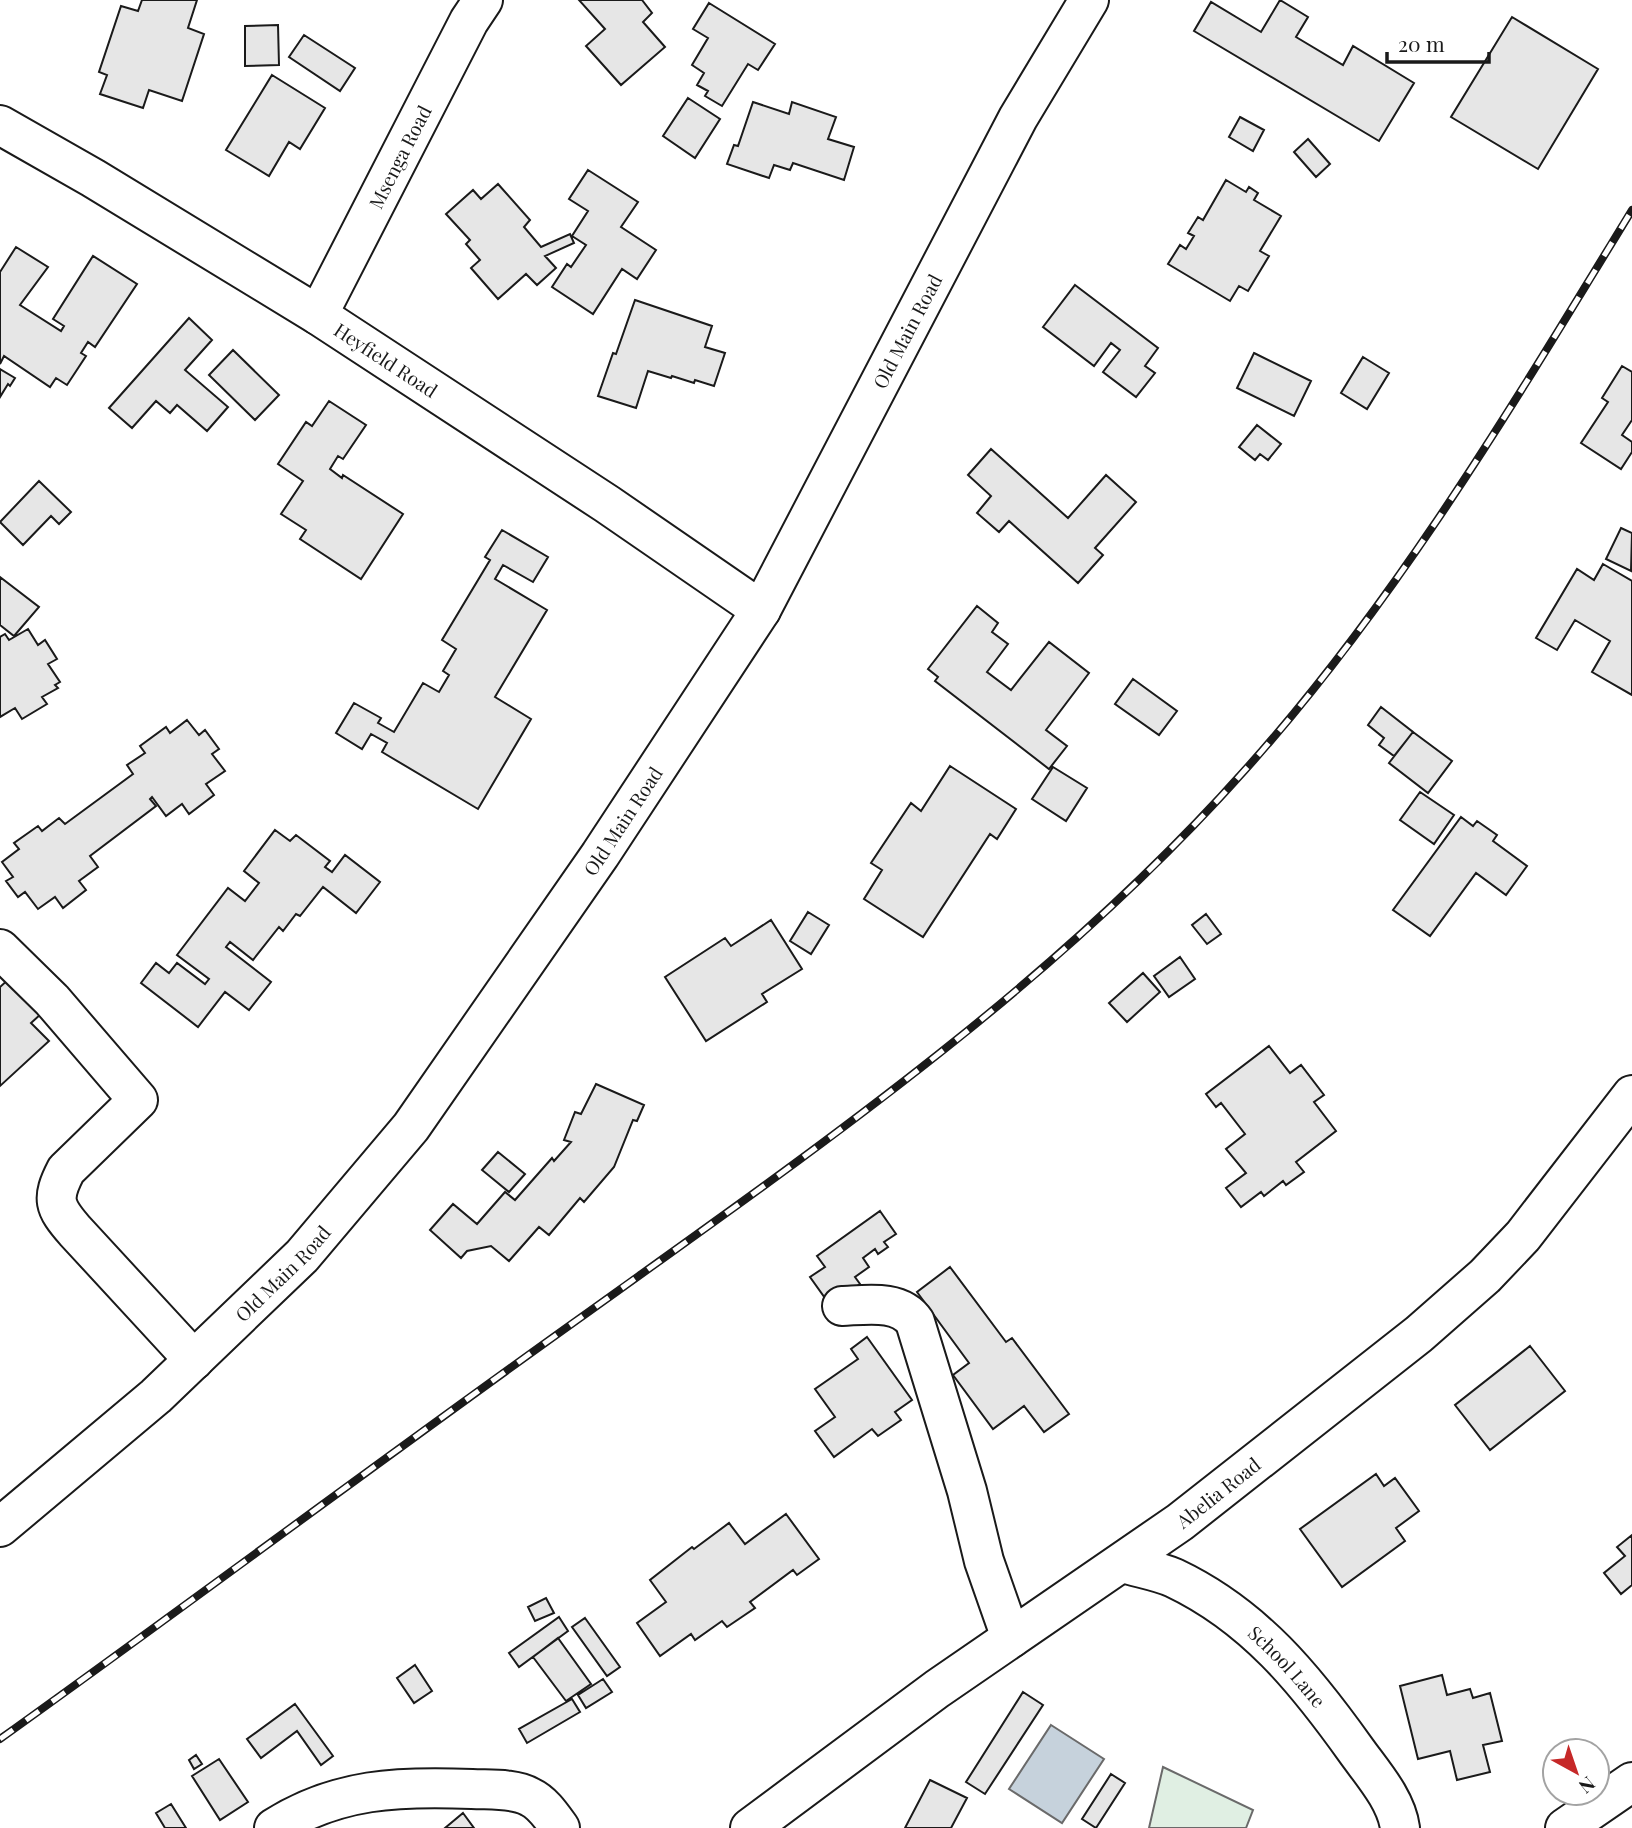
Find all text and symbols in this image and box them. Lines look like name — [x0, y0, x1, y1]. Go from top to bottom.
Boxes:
scale bar — [1387, 21, 1488, 65]
text: 20 m — [1398, 29, 1445, 57]
street label: Msenga Road — [362, 101, 437, 213]
street label: Old Main Road — [866, 269, 947, 393]
street label: Heyfield Road — [329, 316, 443, 403]
street label: Old Main Road — [577, 761, 668, 880]
street label: Old Main Road — [229, 1219, 336, 1327]
street label: Abelia Road — [1170, 1451, 1265, 1534]
street label: School Lane — [1243, 1619, 1332, 1712]
north arrow — [1541, 1737, 1611, 1807]
text: N — [1574, 1771, 1601, 1800]

